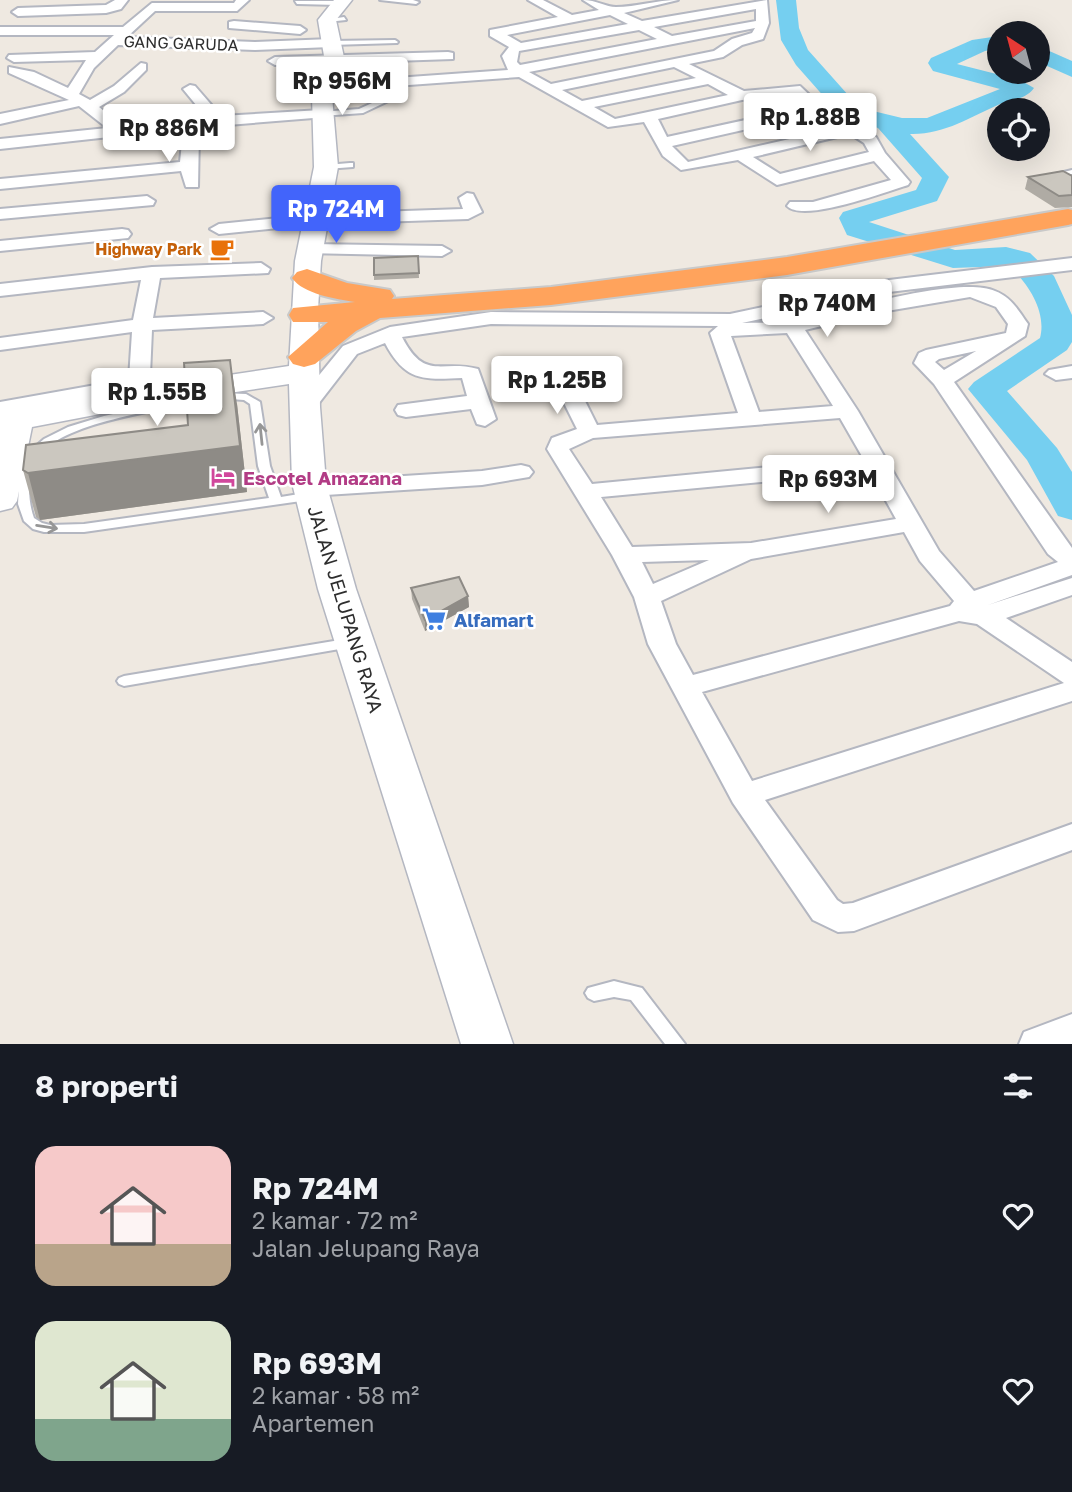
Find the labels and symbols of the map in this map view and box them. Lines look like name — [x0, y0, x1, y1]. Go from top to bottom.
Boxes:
north arrow — [987, 21, 1050, 84]
street label: GANG GARUDA — [123, 31, 239, 55]
pin: Rp 956M — [277, 58, 407, 117]
pin: Rp 1.88B — [738, 94, 882, 153]
pin: Rp 886M — [104, 104, 234, 164]
pin: Rp 724M — [271, 186, 401, 245]
cafe icon: Highway Park — [208, 235, 236, 263]
place label: Highway Park — [95, 239, 203, 259]
pin: Rp 740M — [762, 280, 892, 339]
pin: Rp 1.25B — [485, 356, 629, 416]
pin: Rp 1.55B — [85, 368, 229, 428]
one-way arrow — [254, 423, 267, 446]
pin: Rp 693M — [763, 456, 893, 515]
hotel icon: Escotel Amazana — [209, 463, 237, 491]
place label: Escotel Amazana — [243, 466, 402, 489]
street label: JALAN JELUPANG RAYA — [304, 503, 389, 716]
one-way arrow — [35, 521, 57, 534]
supermarket icon: Alfamart — [420, 605, 448, 633]
place label: Alfamart — [454, 608, 534, 631]

